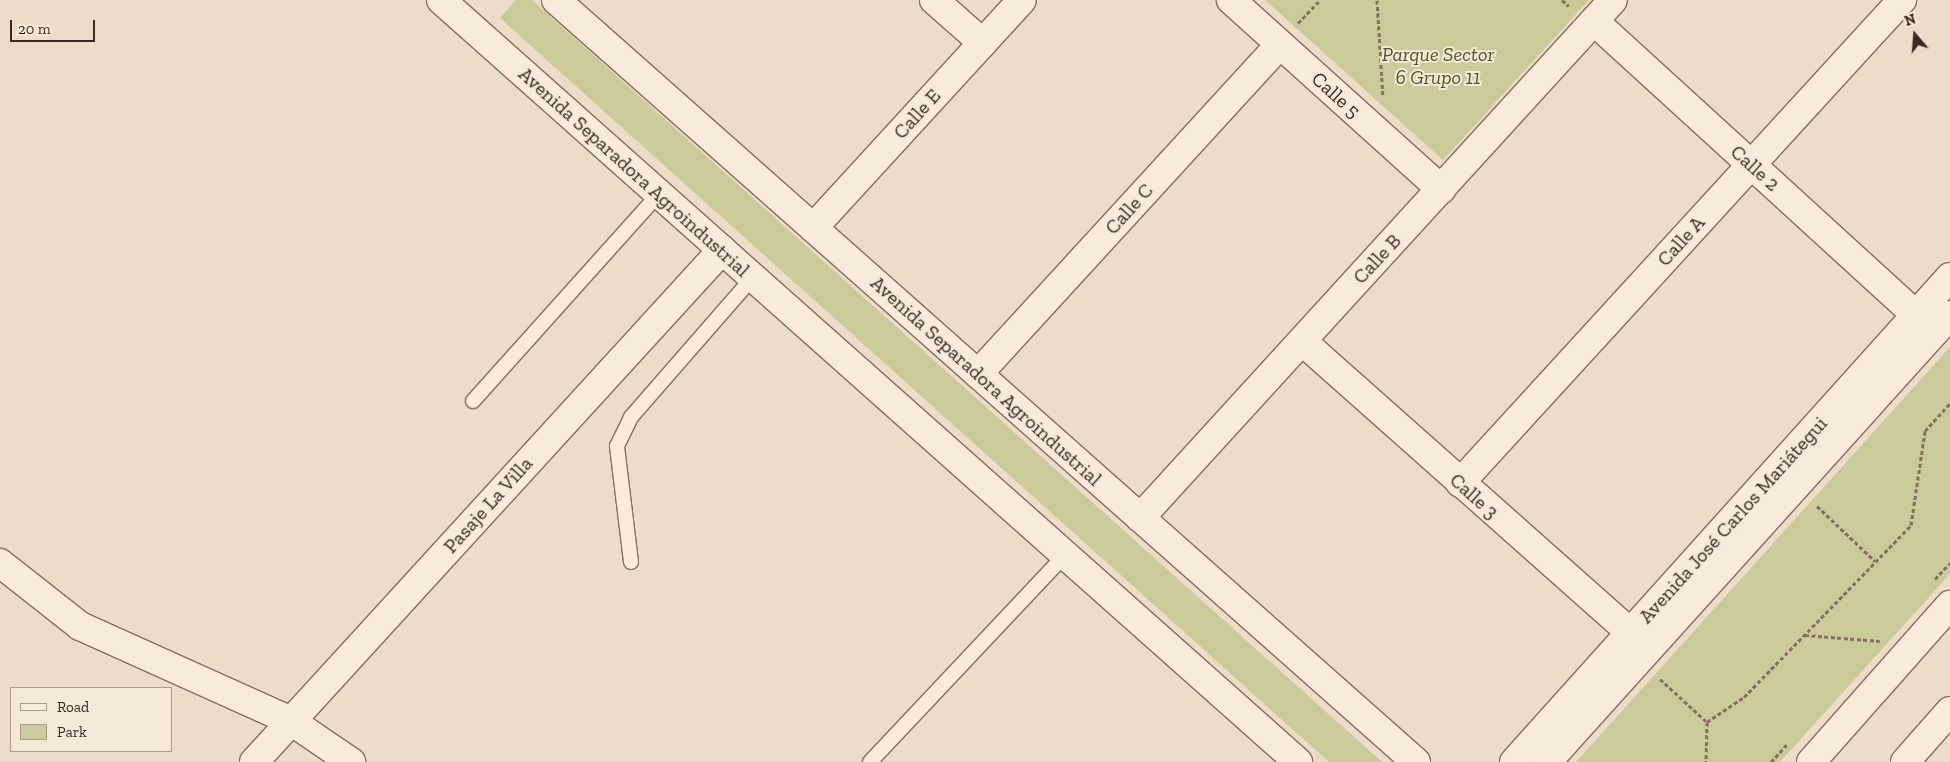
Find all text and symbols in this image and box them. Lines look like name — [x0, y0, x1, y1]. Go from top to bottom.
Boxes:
scale bar — [12, 10, 98, 42]
north arrow — [1890, 10, 1940, 60]
text: N — [1903, 11, 1918, 30]
text: 20 m — [18, 20, 51, 38]
park label: Parque Sector 6 Grupo 11 — [1382, 43, 1494, 90]
street label: Avenida Separadora Agroindustrial — [513, 62, 755, 282]
street label: Calle 5 — [1307, 67, 1365, 123]
street label: Calle E — [888, 84, 946, 144]
street label: Calle 2 — [1726, 140, 1784, 196]
street label: Calle C — [1100, 179, 1158, 239]
street label: Calle A — [1652, 211, 1710, 271]
street label: Calle B — [1348, 229, 1406, 289]
street label: Avenida Separadora Agroindustrial — [865, 271, 1107, 491]
street label: Avenida José Carlos Mariátegui — [1634, 412, 1832, 628]
street label: Pasaje La Villa — [438, 452, 538, 558]
street label: Calle 3 — [1445, 468, 1503, 524]
legend — [10, 687, 172, 752]
text: Road — [57, 698, 89, 716]
text: Park — [57, 723, 87, 741]

